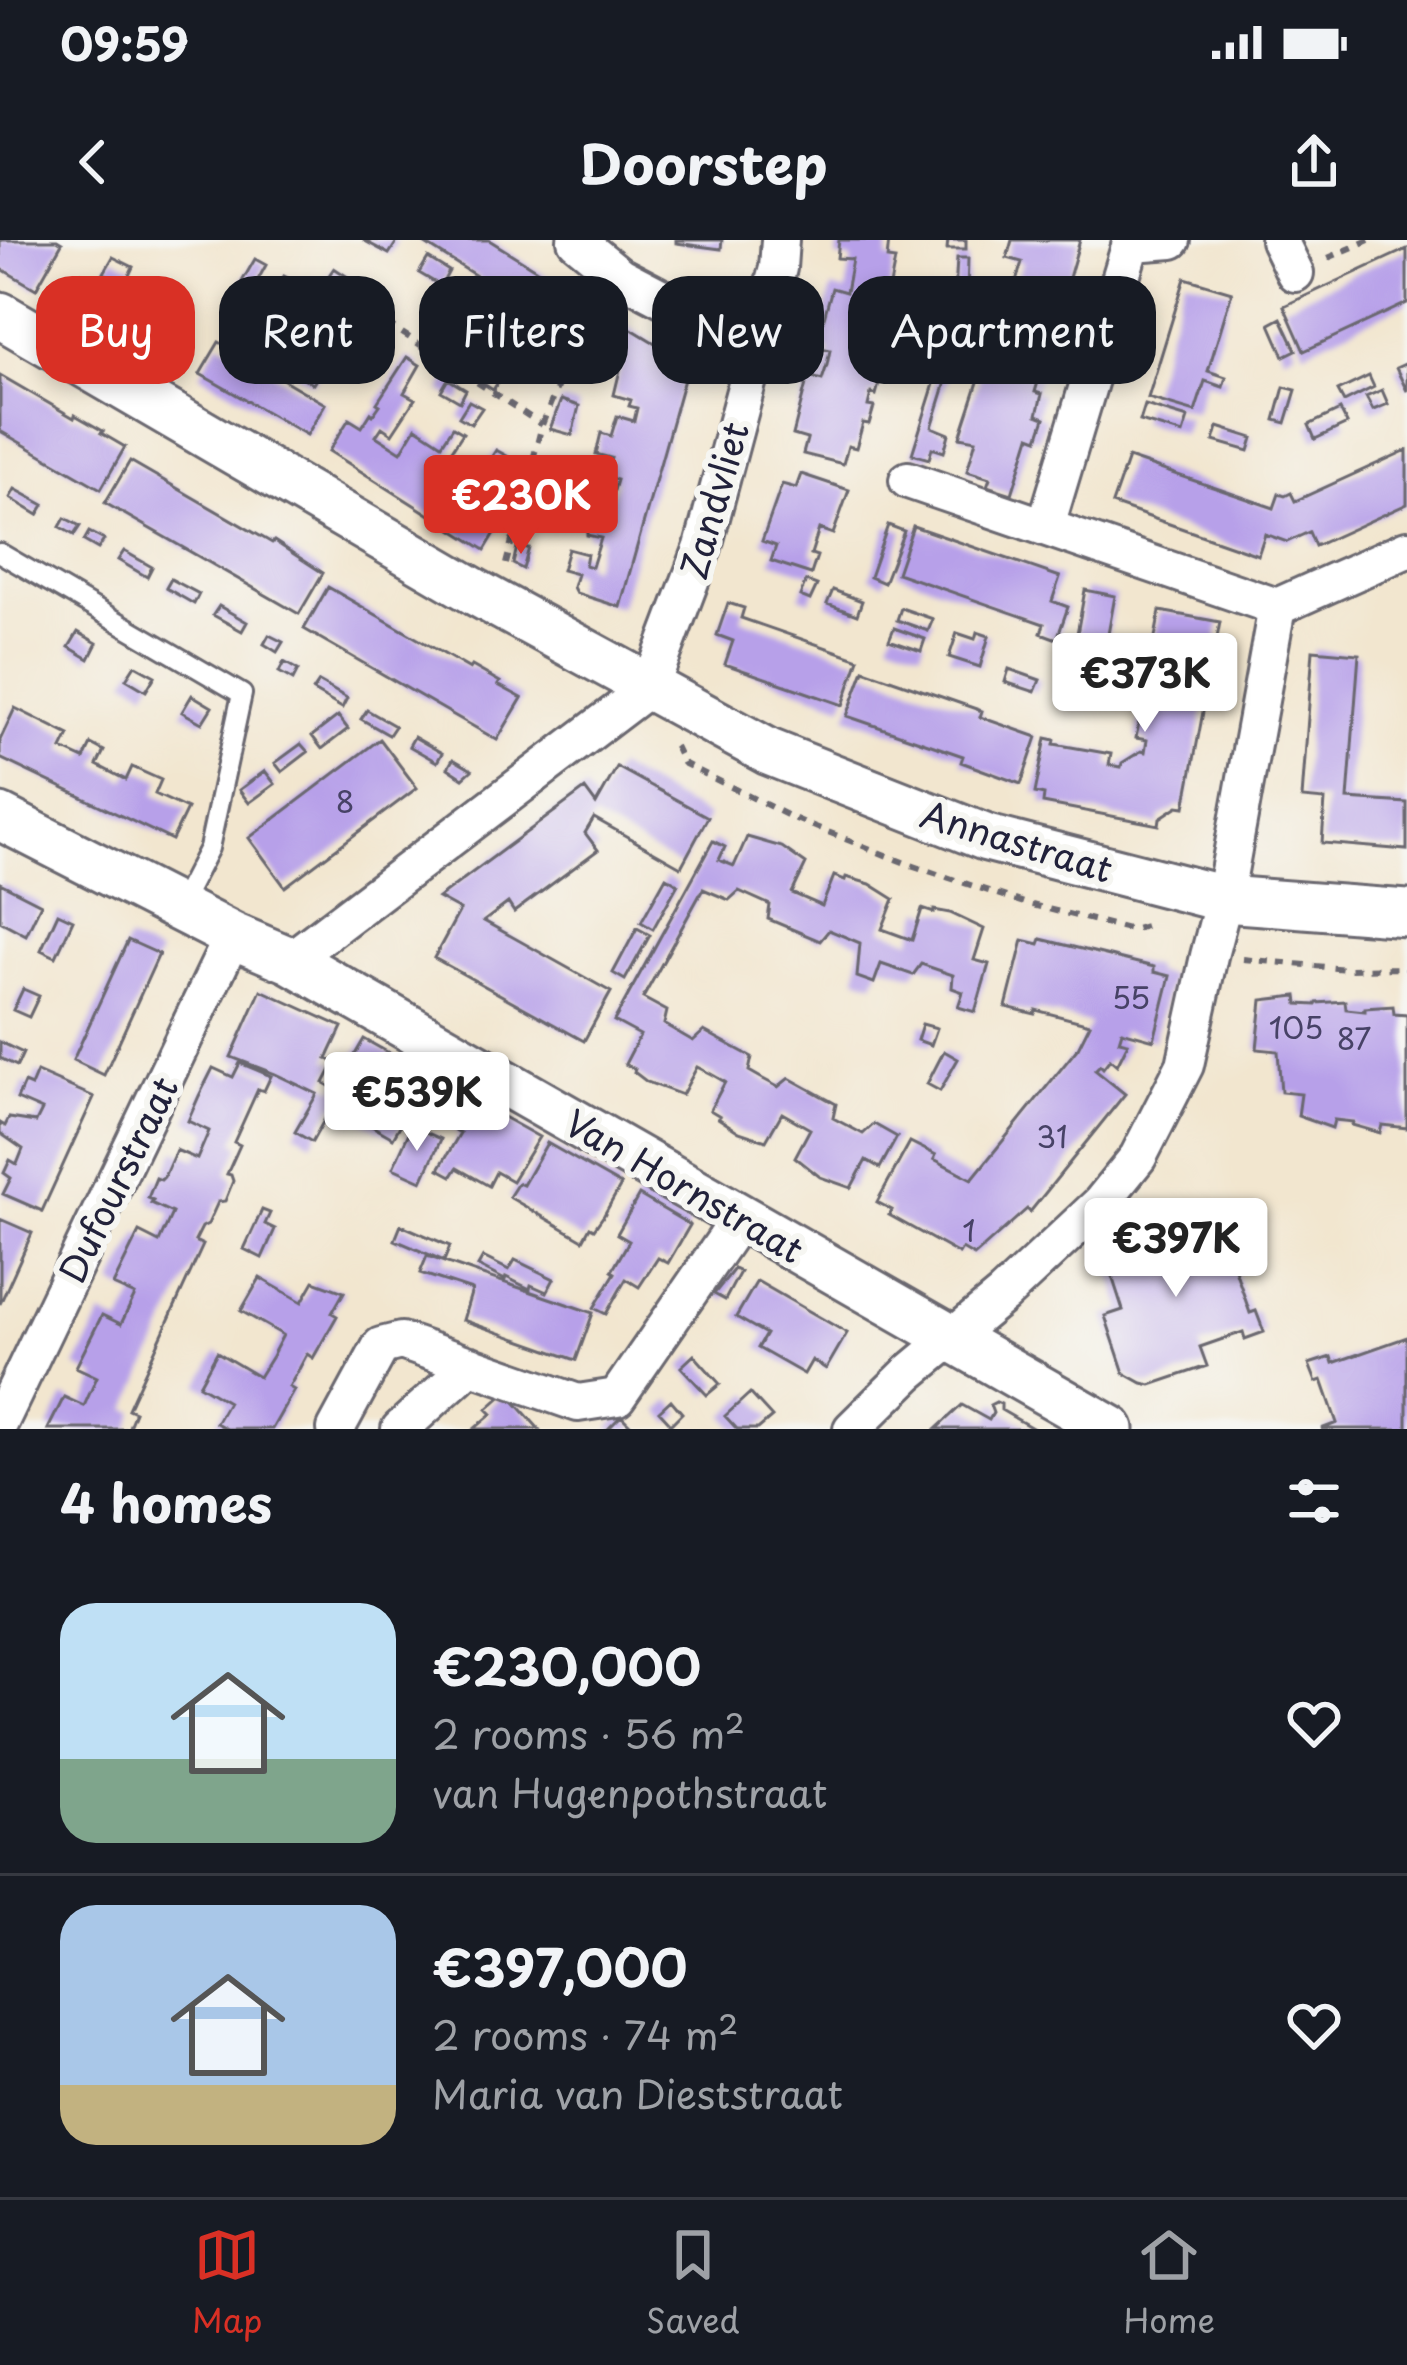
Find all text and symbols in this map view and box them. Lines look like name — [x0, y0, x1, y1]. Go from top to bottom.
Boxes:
text: 09:59 — [60, 8, 189, 76]
text: Doorstep — [579, 122, 828, 203]
icon: back — [60, 129, 126, 195]
icon: share — [1281, 129, 1347, 195]
chip: Buy — [36, 276, 195, 384]
chip: Rent — [219, 276, 395, 384]
chip: Filters — [419, 276, 628, 384]
chip: New — [652, 276, 824, 384]
chip: Apartment — [848, 276, 1156, 384]
street label: Zandvliet — [665, 415, 761, 585]
pin: €230K — [437, 455, 605, 557]
text: €230K — [451, 464, 591, 523]
pin: €373K — [1061, 633, 1229, 735]
text: €373K — [1079, 642, 1211, 701]
house number: 8 — [336, 778, 354, 823]
street label: Annastraat — [914, 785, 1120, 895]
house number: 55 — [1112, 974, 1150, 1019]
house number: 105 — [1269, 1004, 1323, 1049]
house number: 87 — [1337, 1015, 1371, 1060]
pin: €539K — [333, 1052, 501, 1154]
text: €539K — [351, 1061, 483, 1120]
street label: Dufourstraat — [44, 1067, 190, 1291]
street label: Van Hornstraat — [556, 1095, 814, 1275]
house number: 31 — [1036, 1113, 1068, 1158]
pin: €397K — [1092, 1198, 1260, 1300]
house number: 1 — [962, 1207, 976, 1252]
text: €397K — [1111, 1207, 1241, 1266]
text: 4 homes — [60, 1463, 272, 1540]
icon: filters — [1281, 1468, 1347, 1534]
text: €230,000 — [432, 1626, 701, 1703]
icon: home — [156, 1651, 300, 1795]
icon: heart — [1281, 1690, 1347, 1756]
text: 2 rooms · 56 m² — [432, 1703, 745, 1762]
text: van Hugenpothstraat — [432, 1762, 827, 1821]
text: €397,000 — [432, 1927, 688, 2004]
icon: home — [156, 1953, 300, 2097]
icon: heart — [1281, 1992, 1347, 2058]
text: 2 rooms · 74 m² — [432, 2004, 739, 2063]
text: Maria van Dieststraat — [432, 2063, 843, 2122]
tab: Map — [192, 2222, 262, 2344]
tab: Saved — [646, 2222, 740, 2344]
tab: Home — [1123, 2222, 1215, 2344]

